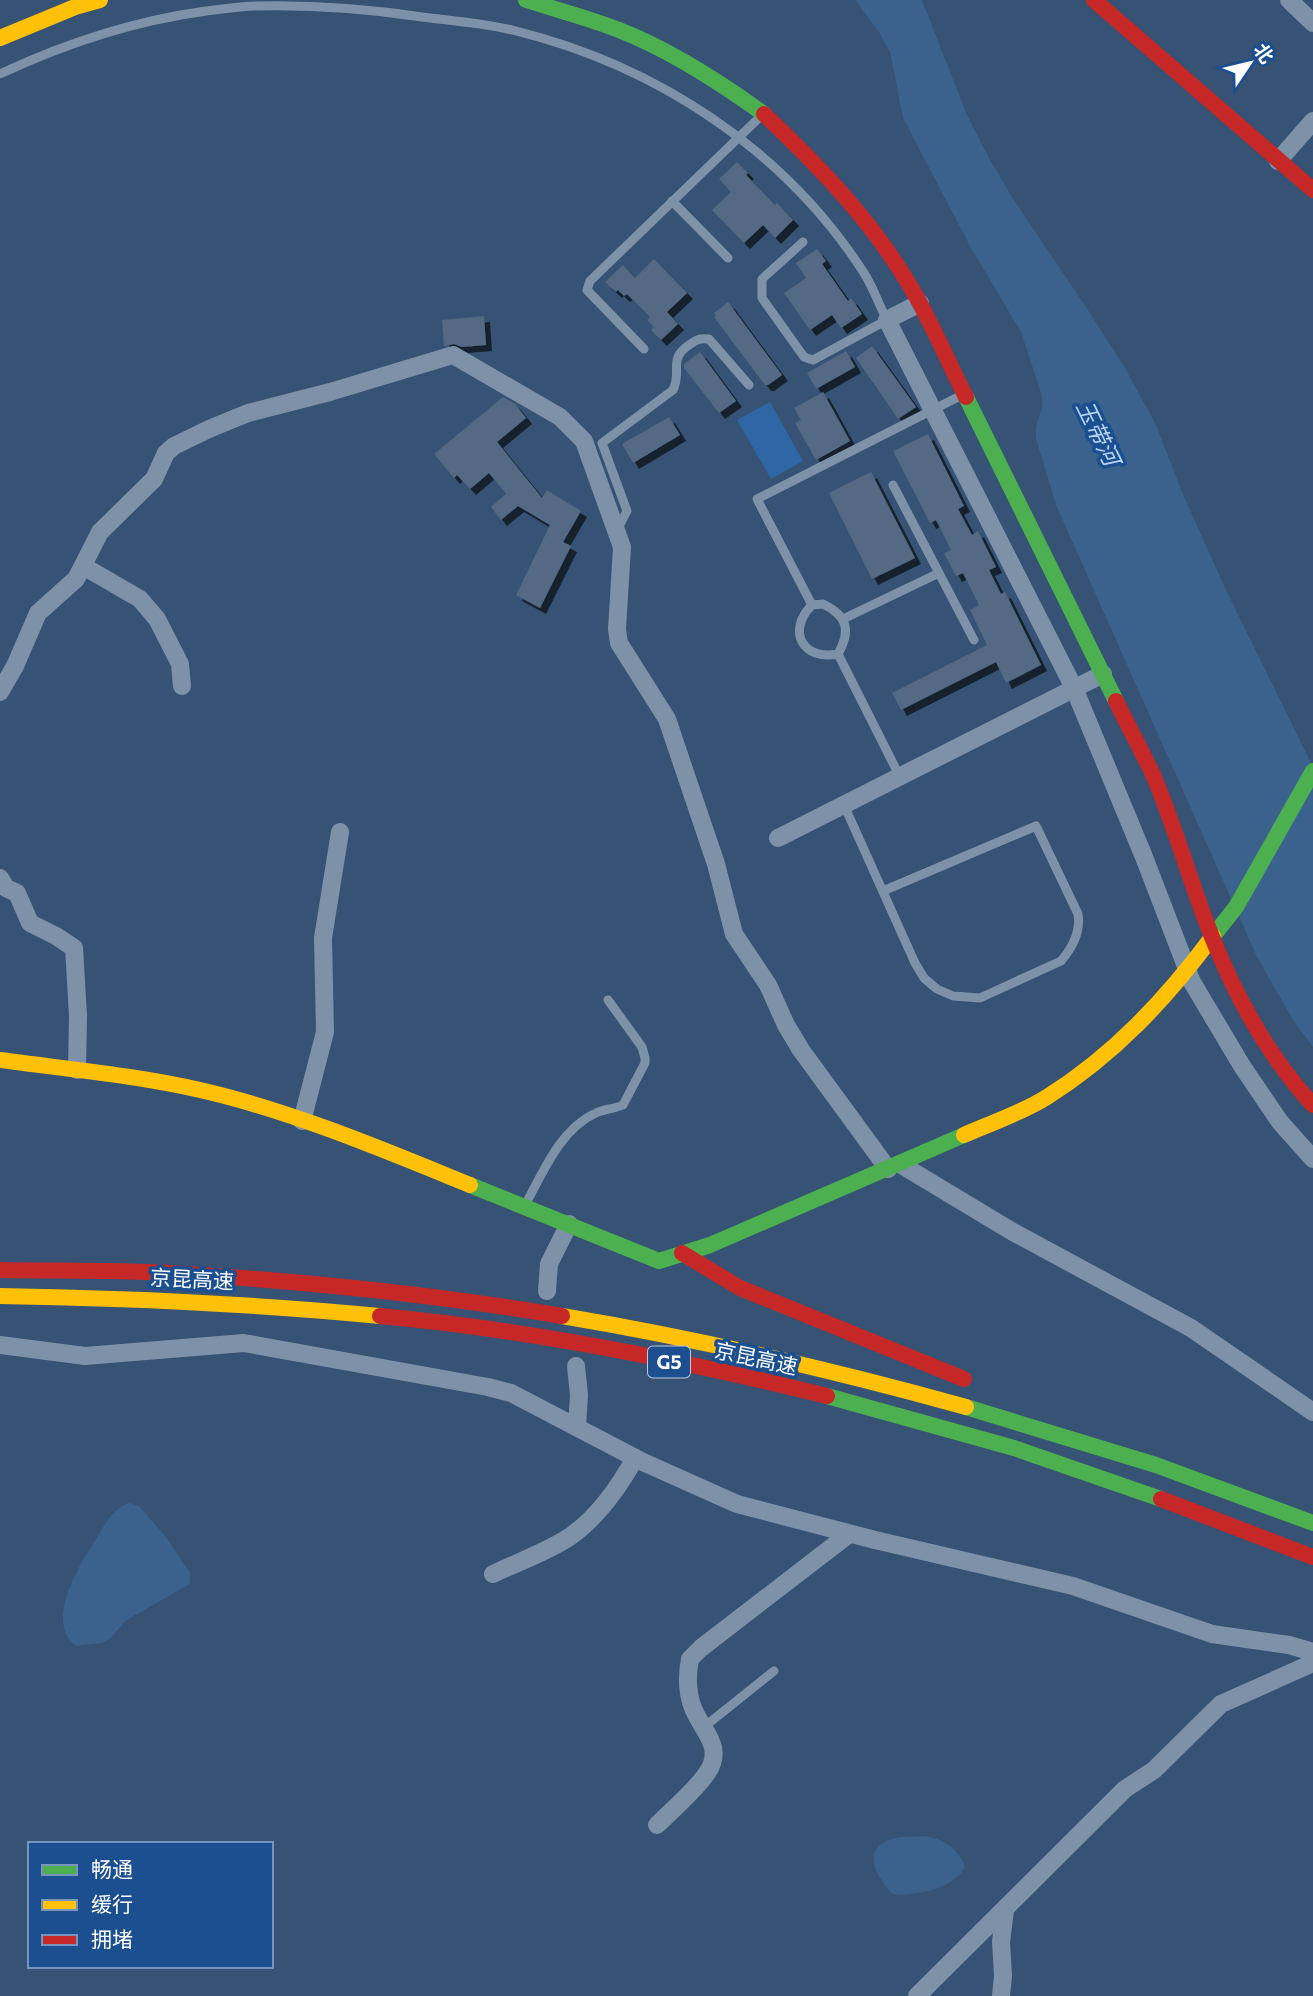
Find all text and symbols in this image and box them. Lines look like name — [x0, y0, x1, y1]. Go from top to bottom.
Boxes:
north arrow — [1215, 28, 1285, 98]
text: 北 — [1249, 39, 1279, 67]
water label: 玉带河 — [1071, 395, 1128, 473]
street label: 京昆高速 — [149, 1264, 235, 1293]
street label: 京昆高速 — [713, 1337, 800, 1378]
road number: G5 — [648, 1346, 690, 1378]
legend — [28, 1842, 273, 1968]
text: 畅通 — [91, 1856, 133, 1881]
text: 缓行 — [91, 1891, 133, 1916]
text: 拥堵 — [91, 1926, 133, 1951]

